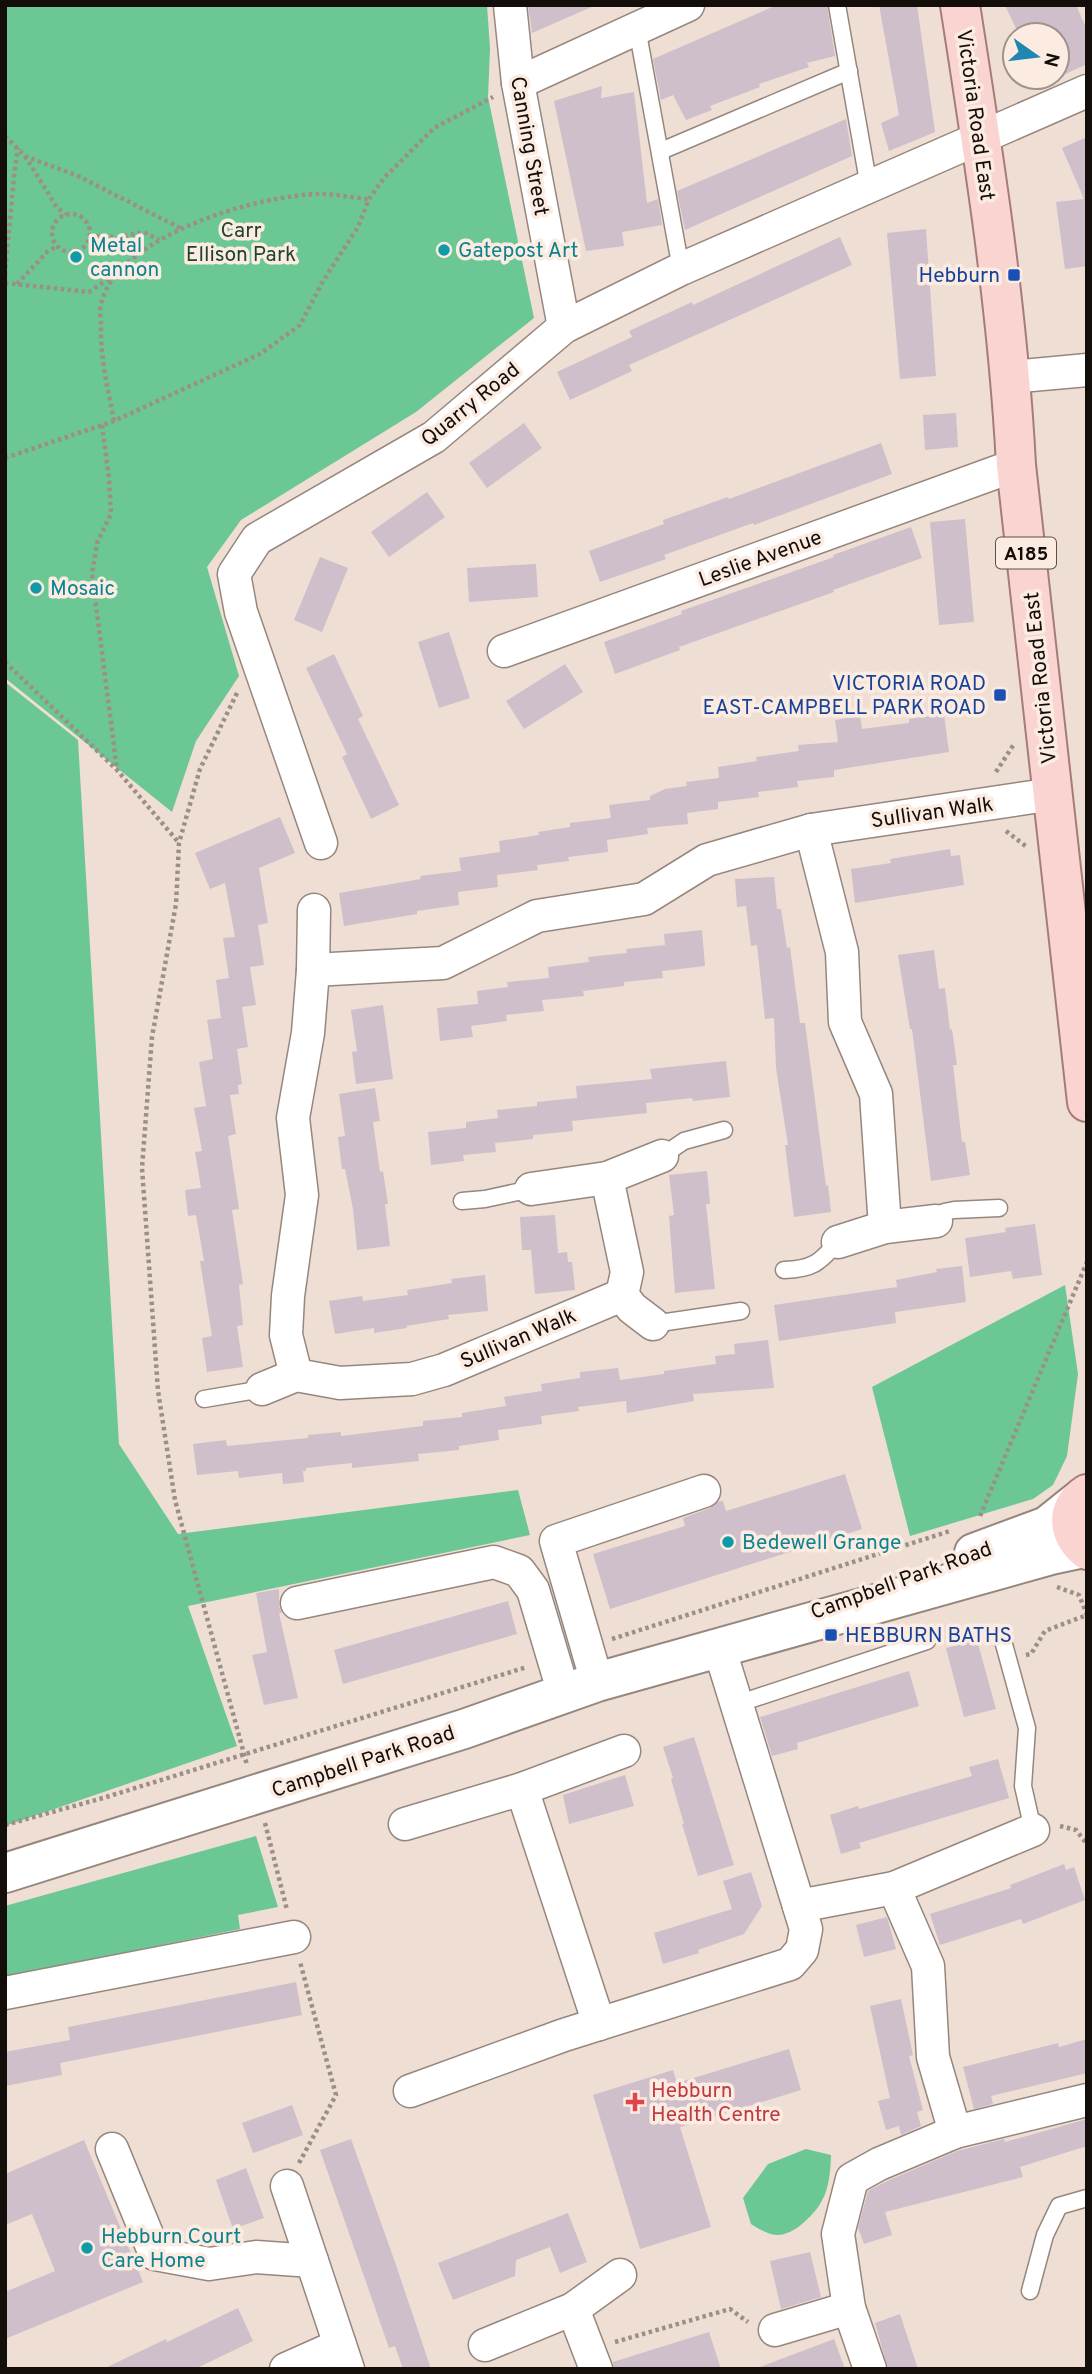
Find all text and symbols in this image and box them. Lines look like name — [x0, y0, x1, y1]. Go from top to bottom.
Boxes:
north arrow — [1001, 21, 1071, 91]
street label: Victoria Road East — [949, 28, 1000, 203]
text: N — [1037, 50, 1064, 69]
street label: Canning Street — [503, 75, 554, 218]
park label: Carr Ellison Park — [186, 218, 296, 269]
place label: Metal cannon — [90, 233, 159, 284]
place label: Gatepost Art — [458, 238, 578, 265]
marker: Gatepost Art — [436, 242, 452, 258]
marker: Metal cannon — [68, 249, 84, 265]
place label: Hebburn — [918, 263, 1000, 290]
marker: Hebburn — [1006, 267, 1022, 283]
street label: Quarry Road — [416, 357, 526, 453]
street label: Leslie Avenue — [695, 525, 826, 594]
road number: A185 — [996, 538, 1056, 568]
place label: Mosaic — [50, 576, 115, 603]
marker: Mosaic — [28, 580, 44, 596]
street label: Victoria Road East — [1019, 591, 1064, 765]
place label: VICTORIA ROAD EAST-CAMPBELL PARK ROAD — [702, 671, 986, 722]
marker: VICTORIA ROAD EAST-CAMPBELL PARK ROAD — [992, 687, 1008, 703]
street label: Sullivan Walk — [869, 792, 995, 835]
street label: Sullivan Walk — [456, 1303, 581, 1376]
place label: Bedewell Grange — [742, 1530, 901, 1557]
marker: Bedewell Grange — [720, 1534, 736, 1550]
street label: Campbell Park Road — [807, 1536, 996, 1627]
place label: HEBBURN BATHS — [845, 1623, 1012, 1650]
marker: HEBBURN BATHS — [823, 1627, 839, 1643]
street label: Campbell Park Road — [268, 1720, 459, 1805]
place label: Hebburn Health Centre — [651, 2078, 781, 2129]
marker: Hebburn Health Centre — [625, 2092, 645, 2112]
place label: Hebburn Court Care Home — [101, 2224, 241, 2275]
marker: Hebburn Court Care Home — [79, 2240, 95, 2256]

